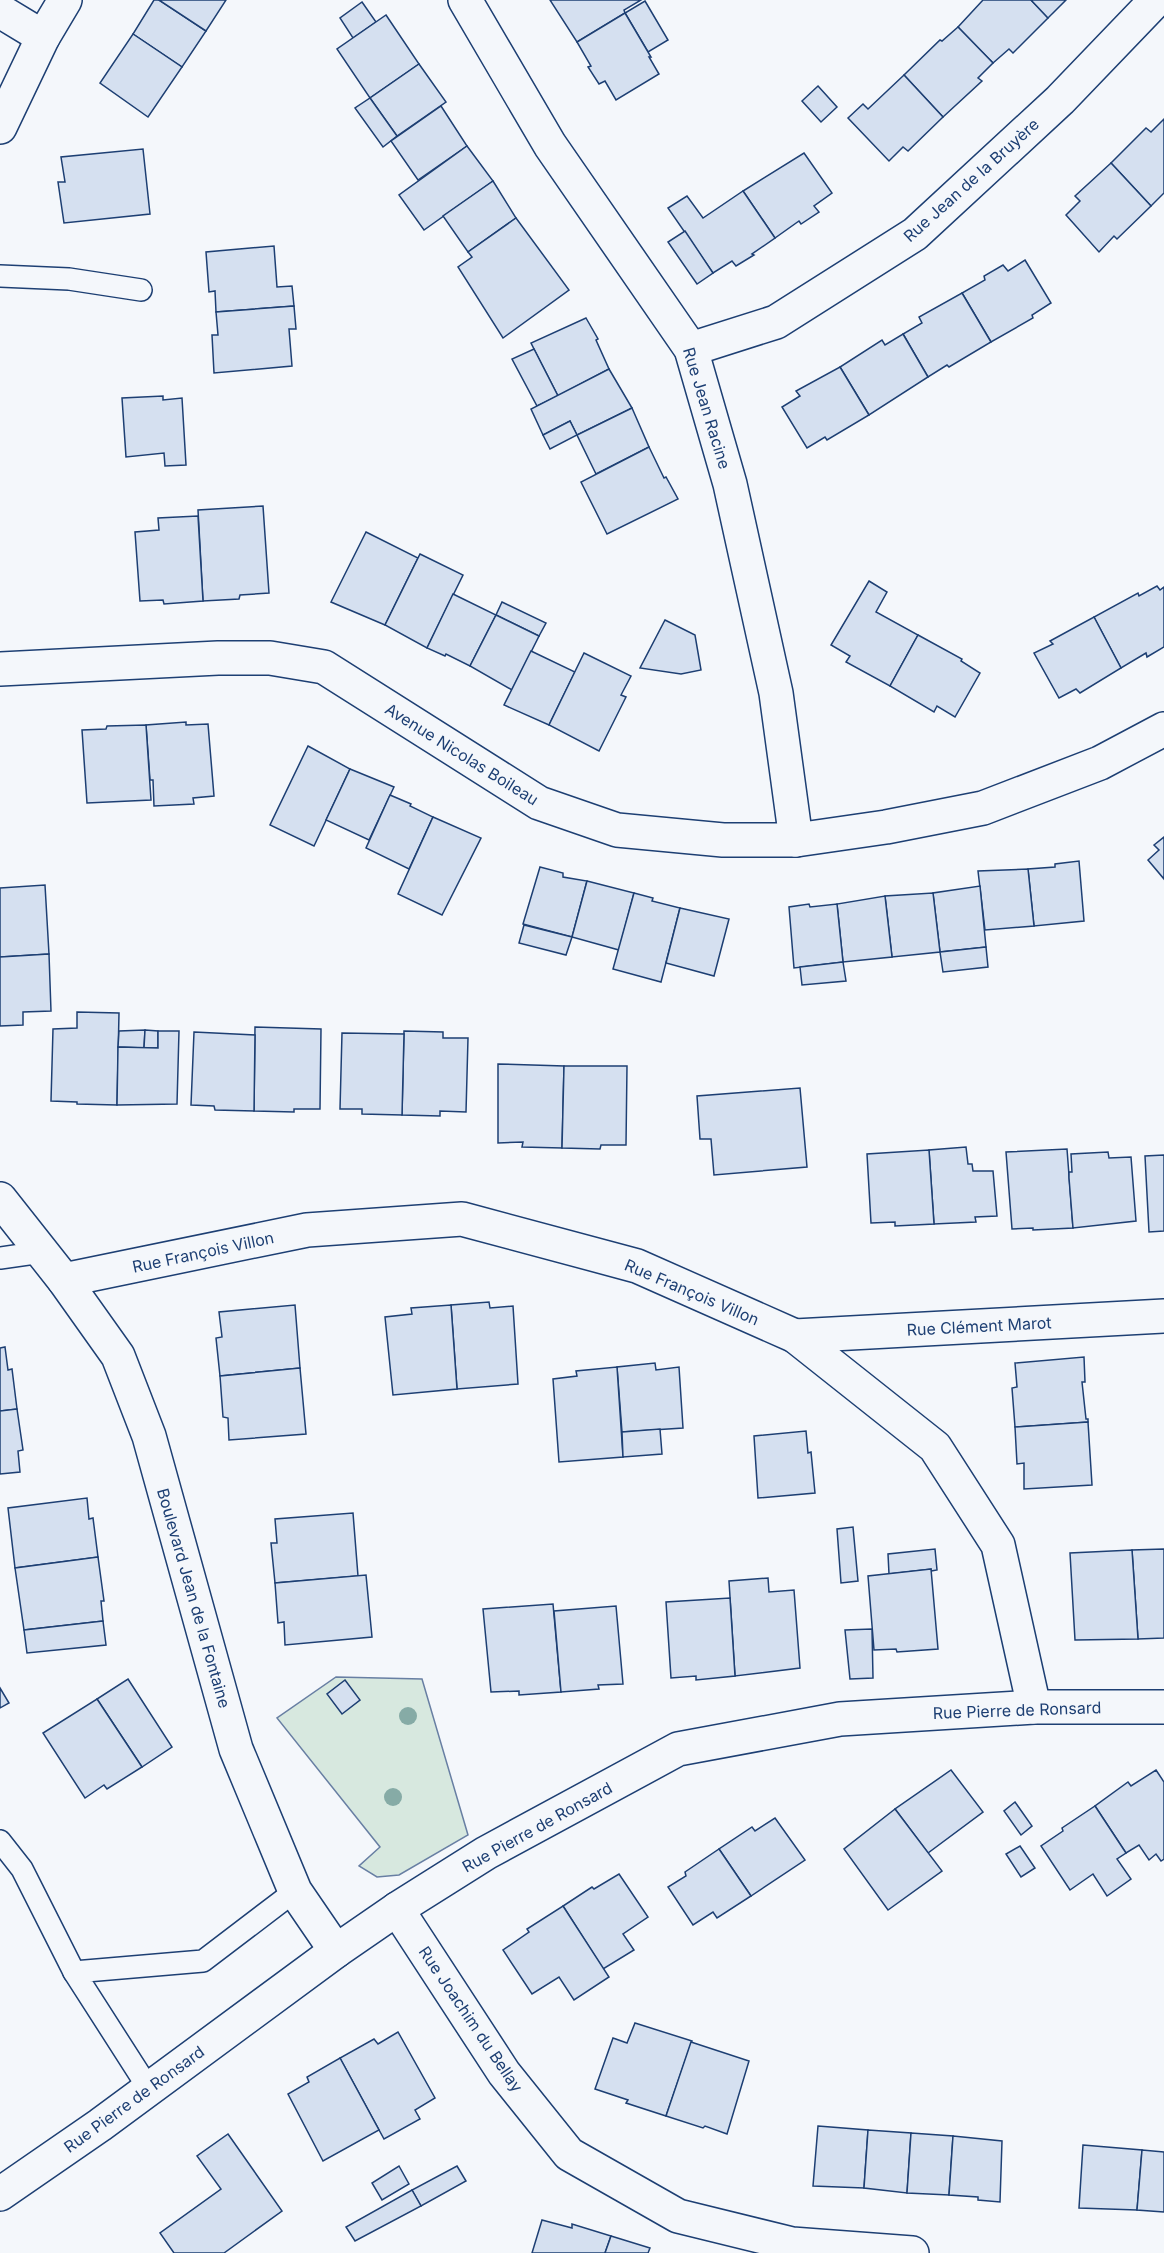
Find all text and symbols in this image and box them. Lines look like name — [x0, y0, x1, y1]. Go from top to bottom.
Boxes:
street label: Rue Jean de la Bruyère — [899, 114, 1043, 246]
street label: Rue Jean Racine — [679, 345, 735, 471]
street label: Avenue Nicolas Boileau — [382, 699, 542, 809]
street label: Rue François Villon — [130, 1227, 276, 1277]
street label: Rue François Villon — [622, 1255, 762, 1329]
street label: Rue Clément Marot — [906, 1312, 1052, 1340]
street label: Boulevard Jean de la Fontaine — [153, 1486, 235, 1710]
street label: Rue Pierre de Ronsard — [932, 1697, 1102, 1723]
street label: Rue Pierre de Ronsard — [458, 1777, 616, 1877]
street label: Rue Joachim du Bellay — [415, 1942, 527, 2096]
street label: Rue Pierre de Ronsard — [60, 2041, 208, 2157]

